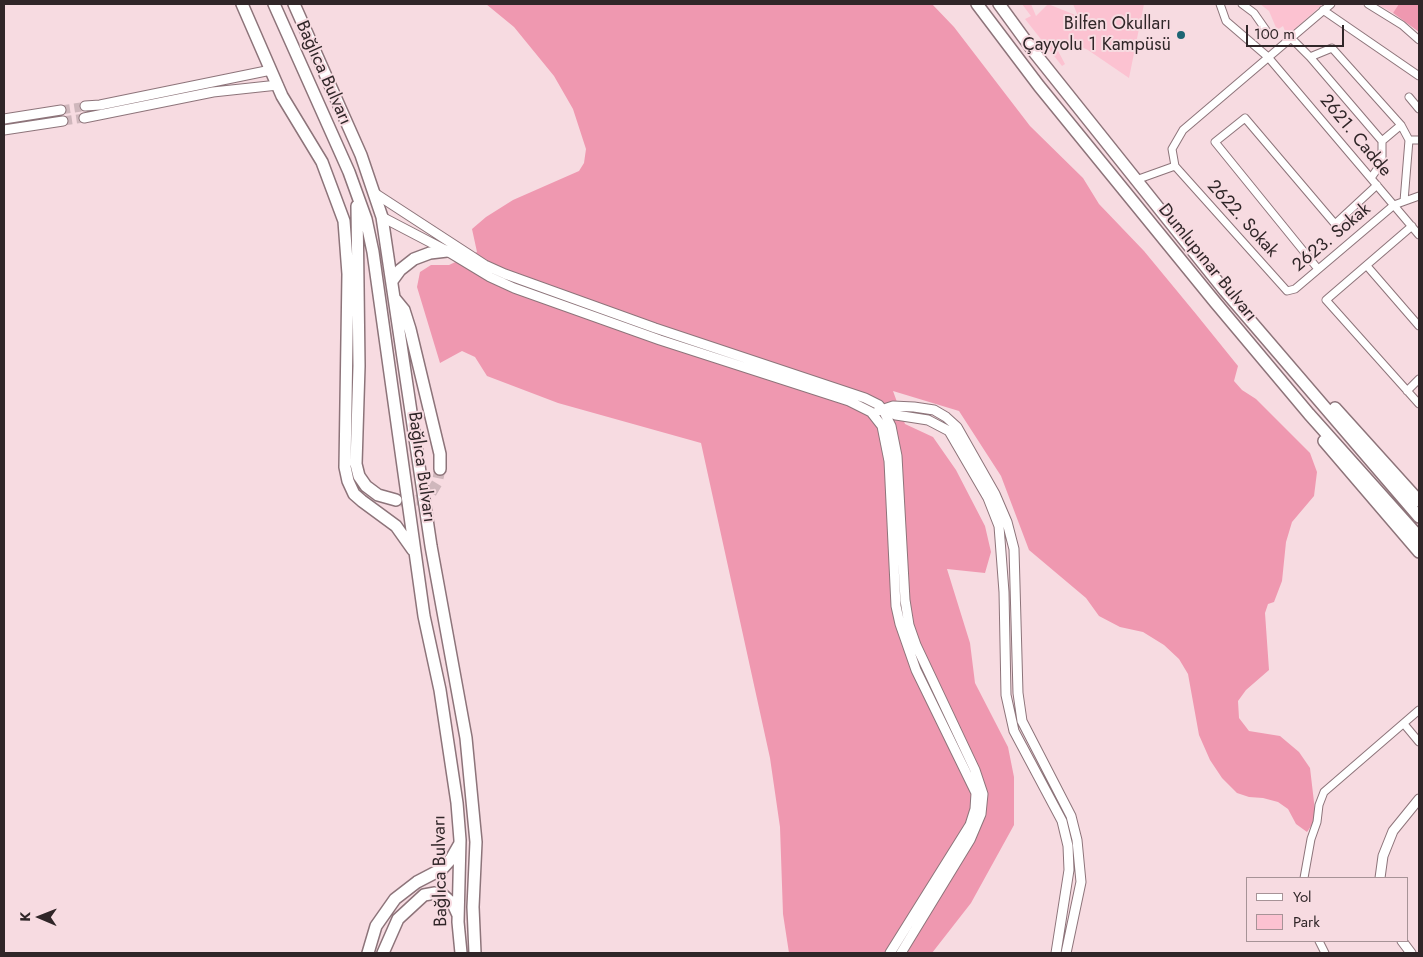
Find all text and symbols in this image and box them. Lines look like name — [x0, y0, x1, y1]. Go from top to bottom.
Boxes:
place label: Bilfen Okulları Çayyolu 1 Kampüsü — [1022, 14, 1171, 56]
scale bar — [1248, 15, 1346, 47]
street label: Bağlıca Bulvarı — [290, 18, 356, 128]
text: 100 m — [1254, 23, 1295, 45]
marker: Bilfen Okulları Çayyolu 1 Kampüsü — [1175, 29, 1187, 41]
street label: 2621. Cadde — [1314, 91, 1396, 181]
street label: 2622. Sokak — [1202, 176, 1282, 262]
street label: 2623. Sokak — [1289, 199, 1375, 277]
street label: Dumlupınar Bulvarı — [1153, 200, 1261, 326]
street label: Bağlıca Bulvarı — [403, 410, 439, 524]
street label: Bağlıca Bulvarı — [429, 815, 453, 927]
legend — [1246, 877, 1408, 942]
text: Yol — [1293, 886, 1312, 908]
north arrow — [15, 892, 65, 942]
text: Park — [1293, 911, 1320, 933]
text: K — [15, 912, 35, 922]

